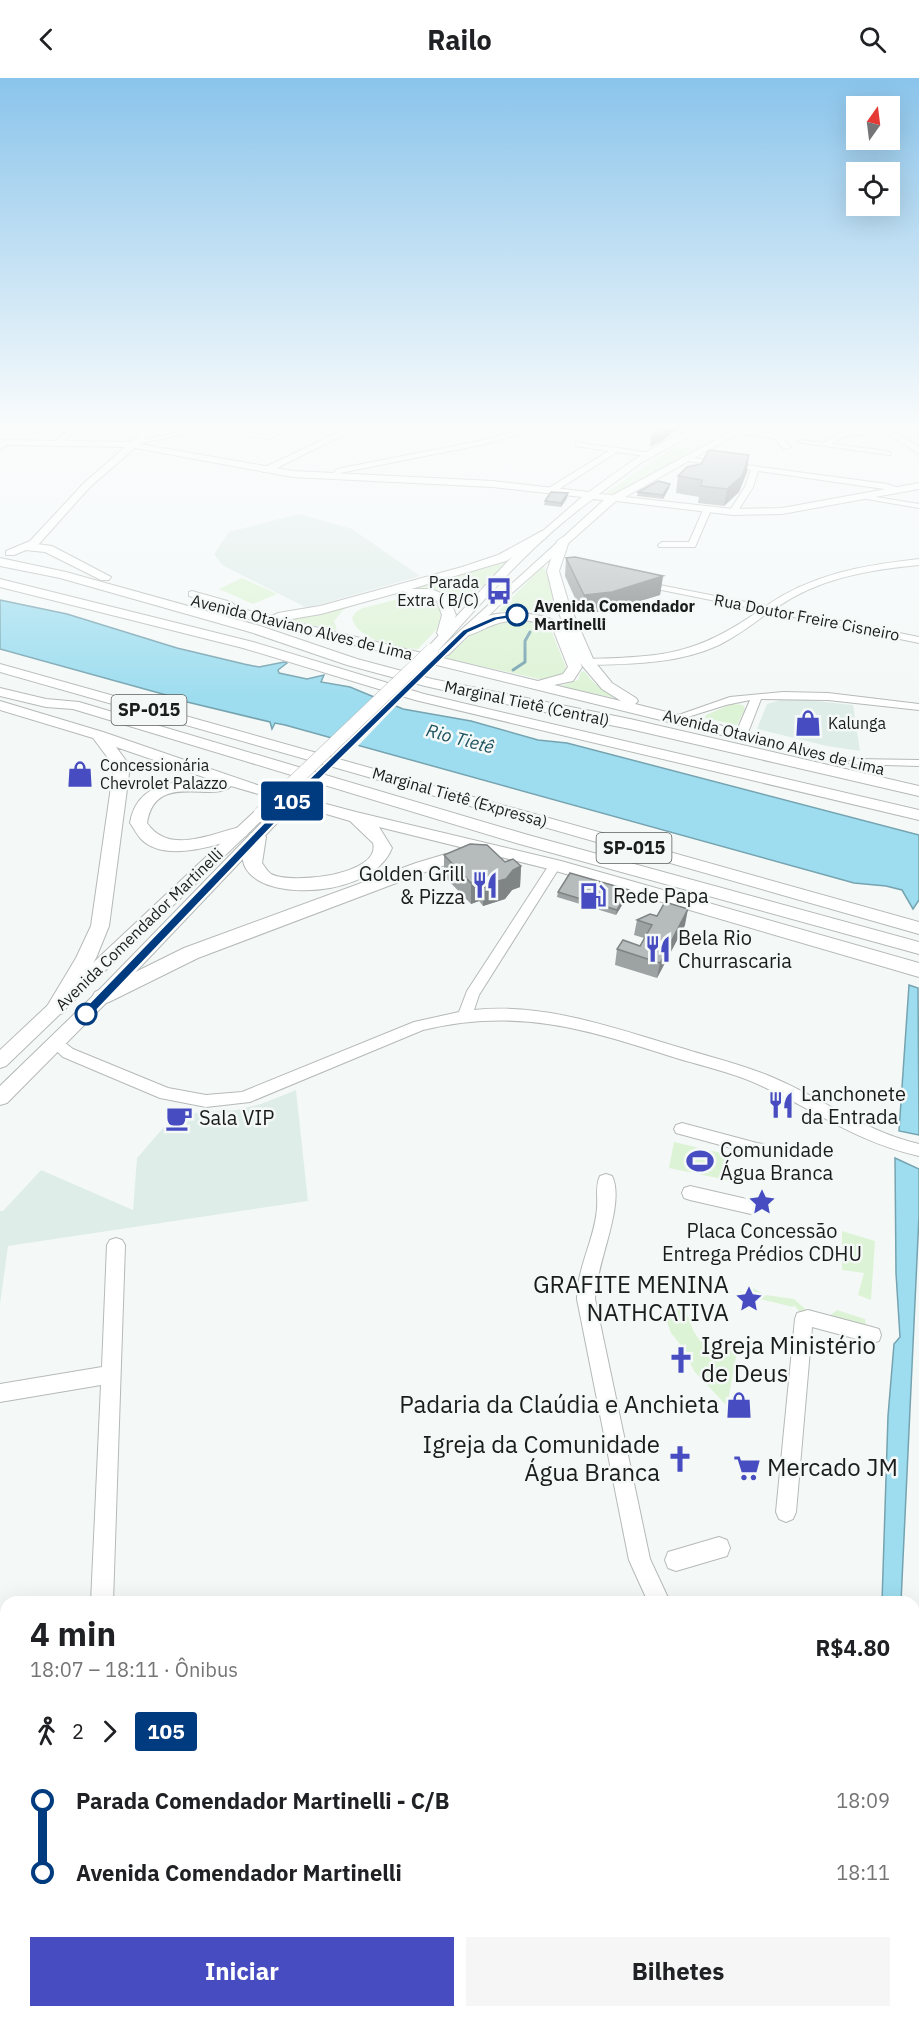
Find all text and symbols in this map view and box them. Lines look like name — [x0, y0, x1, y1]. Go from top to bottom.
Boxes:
text: Railo — [427, 22, 492, 57]
icon: back — [30, 23, 63, 56]
icon: search — [856, 23, 889, 56]
north arrow — [846, 96, 900, 150]
map controls — [846, 96, 900, 216]
button: locate — [846, 162, 900, 216]
place label: Parada Extra ( B/C) — [397, 572, 479, 610]
bus stop icon: Parada Extra ( B/C) — [484, 576, 514, 606]
street label: Rua Doutor Freire Cisneiro — [713, 589, 901, 645]
street label: Avenida Otaviano Alves de Lima — [189, 590, 415, 664]
place label: Avenida Comendador Martinelli — [534, 596, 696, 634]
marker: Avenida Comendador Martinelli — [506, 604, 528, 626]
street label: Marginal Tietê (Central) — [443, 676, 611, 730]
road number: SP-015 — [112, 695, 186, 725]
street label: Avenida Otaviano Alves de Lima — [661, 705, 887, 779]
shop icon: Kalunga — [793, 708, 823, 738]
place label: Kalunga — [828, 713, 886, 733]
water label: Rio Tietê — [424, 718, 496, 759]
place label: Concessionária Chevrolet Palazzo — [100, 755, 227, 793]
shop icon: Concessionária Chevrolet Palazzo — [65, 759, 95, 789]
street label: Marginal Tietê (Expressa) — [370, 762, 550, 832]
line badge: 105 — [258, 782, 326, 820]
text: 105 — [273, 787, 311, 815]
road number: SP-015 — [596, 833, 672, 863]
street label: Avenida Comendador Martinelli — [51, 844, 227, 1014]
place label: Golden Grill & Pizza — [359, 860, 465, 910]
restaurant icon: Golden Grill & Pizza — [470, 870, 500, 900]
fuel station icon: Rede Papa — [578, 881, 608, 911]
place label: Rede Papa — [613, 882, 709, 909]
place label: Bela Rio Churrascaria — [678, 924, 792, 974]
restaurant icon: Bela Rio Churrascaria — [643, 934, 673, 964]
unlabelled marker — [75, 1003, 97, 1025]
place label: Lanchonete da Entrada — [801, 1080, 906, 1130]
restaurant icon: Lanchonete da Entrada — [766, 1090, 796, 1120]
cafe icon: Sala VIP — [164, 1103, 194, 1133]
place label: Sala VIP — [199, 1104, 274, 1131]
place label: Comunidade Água Branca — [720, 1136, 834, 1186]
sports icon: Comunidade Água Branca — [685, 1146, 715, 1176]
place icon: Placa Concessão Entrega Prédios CDHU — [747, 1187, 777, 1217]
place label: Placa Concessão Entrega Prédios CDHU — [662, 1217, 862, 1267]
place label: GRAFITE MENINA NATHCATIVA — [533, 1268, 729, 1328]
place icon: GRAFITE MENINA NATHCATIVA — [734, 1284, 764, 1314]
place label: Igreja Ministério de Deus — [701, 1329, 876, 1389]
church icon: Igreja Ministério de Deus — [666, 1345, 696, 1375]
place label: Padaria da Claúdia e Anchieta — [399, 1388, 719, 1420]
shop icon: Padaria da Claúdia e Anchieta — [724, 1390, 754, 1420]
place label: Igreja da Comunidade Água Branca — [423, 1428, 660, 1488]
church icon: Igreja da Comunidade Água Branca — [665, 1444, 695, 1474]
place label: Mercado JM — [767, 1451, 898, 1483]
supermarket icon: Mercado JM — [732, 1453, 762, 1483]
text: 4 min — [30, 1612, 116, 1655]
text: R$4.80 — [816, 1633, 890, 1662]
text: 18:07 – 18:11 · Ônibus — [30, 1656, 238, 1683]
icon: walk — [30, 1715, 63, 1748]
icon: forward — [93, 1715, 126, 1748]
text: 105 — [147, 1717, 185, 1745]
text: 2 — [72, 1718, 84, 1745]
text: Parada Comendador Martinelli - C/B — [76, 1786, 450, 1815]
text: 18:09 — [836, 1787, 890, 1814]
text: Avenida Comendador Martinelli — [76, 1858, 402, 1887]
text: 18:11 — [836, 1859, 890, 1886]
button: Iniciar — [30, 1937, 454, 2006]
button: Bilhetes — [466, 1937, 890, 2006]

